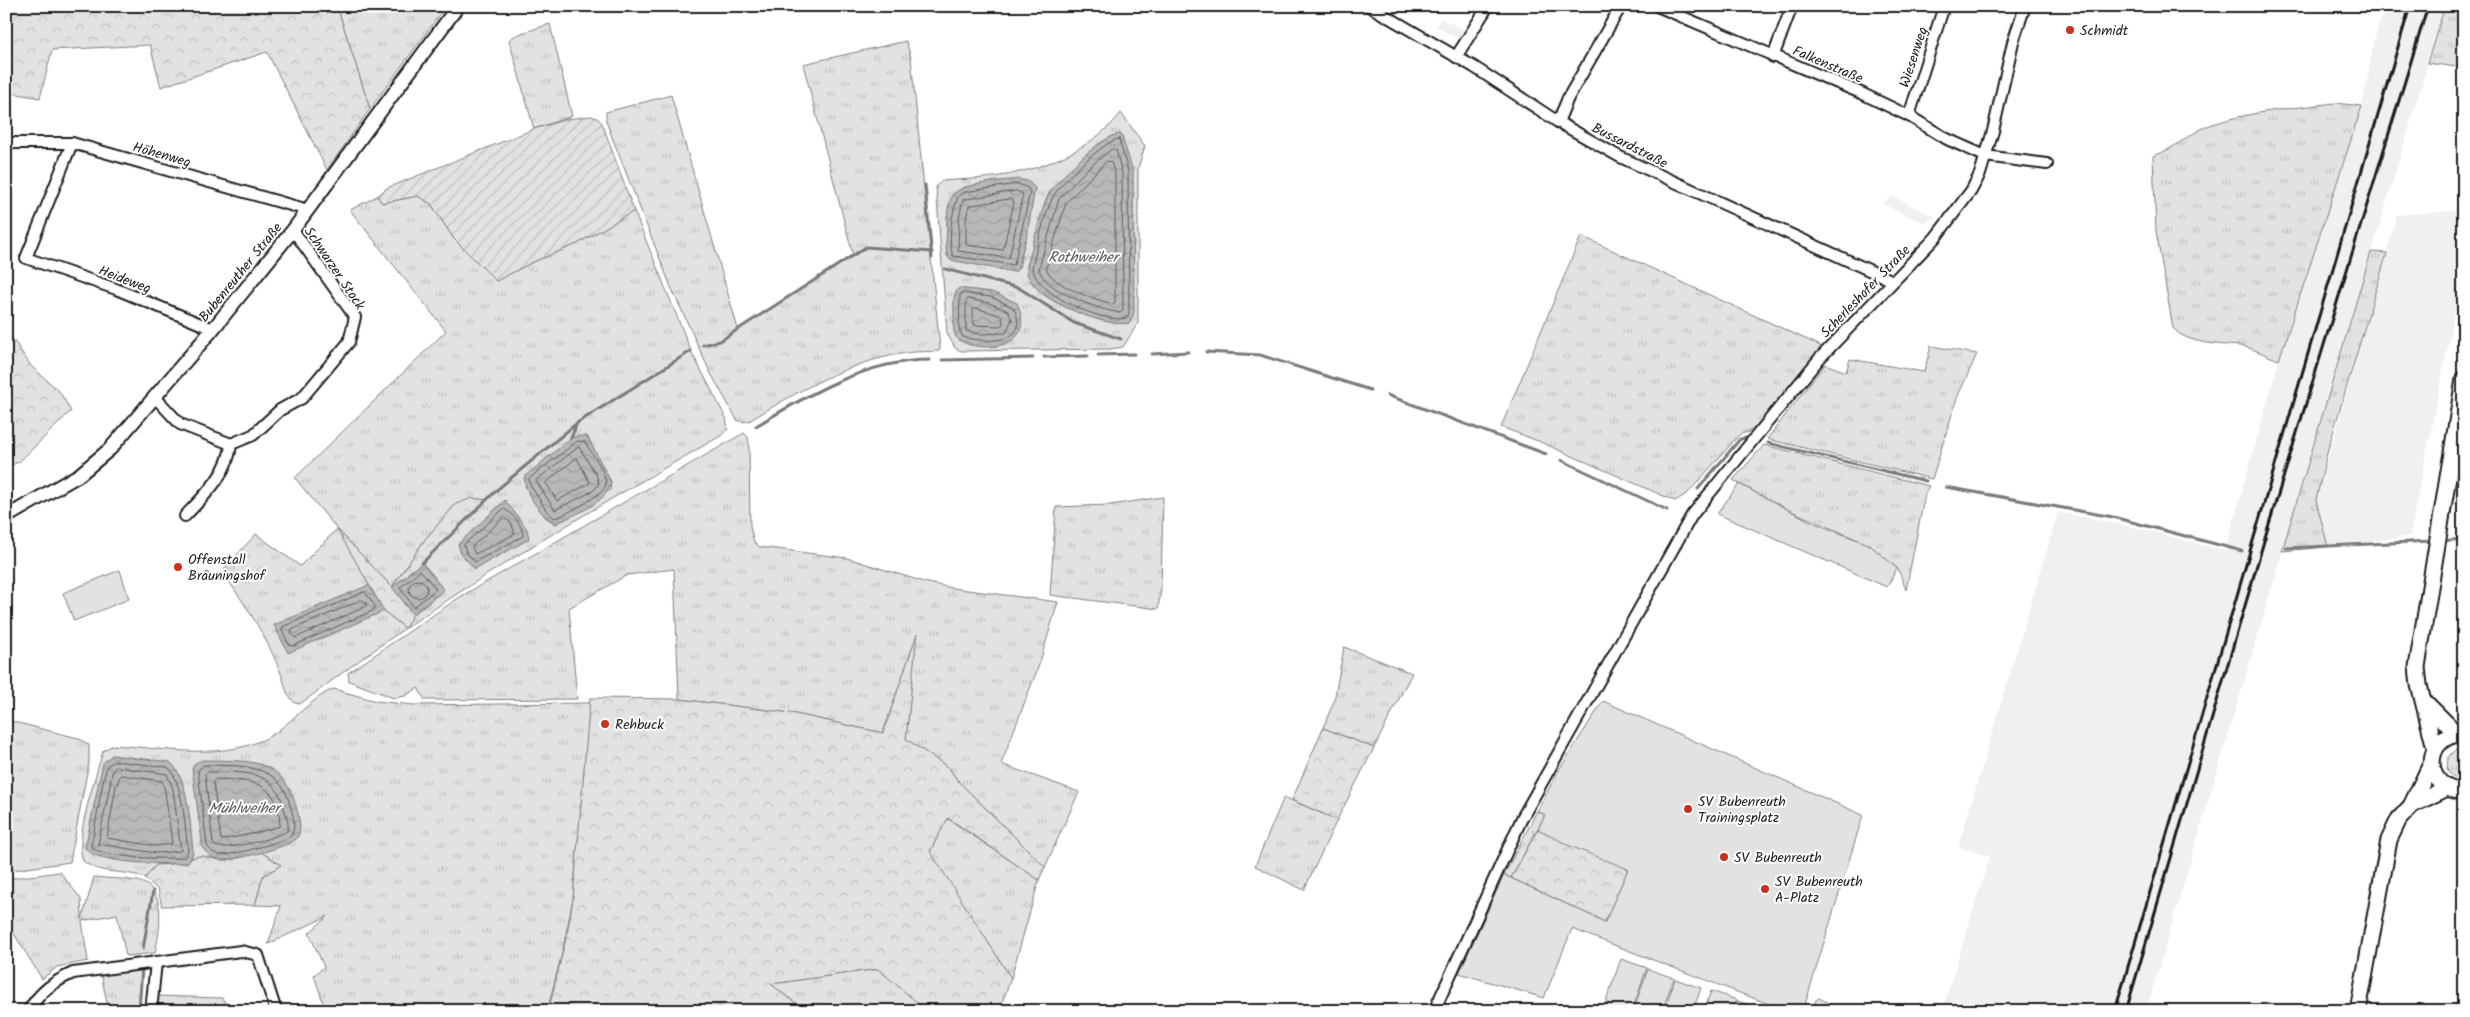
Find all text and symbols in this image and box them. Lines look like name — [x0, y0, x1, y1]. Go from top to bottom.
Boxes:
place label: Schmidt — [2080, 20, 2129, 42]
street label: Wiesenweg — [1894, 24, 1934, 91]
marker: Schmidt — [2064, 24, 2076, 36]
street label: Falkenstraße — [1789, 40, 1867, 90]
street label: Bussardstraße — [1588, 117, 1672, 175]
street label: Höhenweg — [130, 136, 193, 174]
street label: Bubenreuther Straße — [194, 218, 288, 327]
street label: Schwarzer Stock — [298, 222, 371, 315]
street label: Scherleshofer Straße — [1815, 240, 1916, 343]
water label: Rothweiher — [1048, 246, 1121, 270]
street label: Heideweg — [95, 260, 154, 300]
place label: Offenstall Bräuningshof — [188, 549, 267, 587]
marker: Offenstall Bräuningshof — [172, 561, 184, 573]
place label: Rehbuck — [615, 714, 664, 736]
marker: Rehbuck — [599, 718, 611, 730]
place label: SV Bubenreuth Trainingsplatz — [1698, 791, 1786, 829]
water label: Mühlweiher — [209, 797, 282, 821]
marker: SV Bubenreuth Trainingsplatz — [1682, 803, 1694, 815]
place label: SV Bubenreuth — [1734, 847, 1822, 869]
marker: SV Bubenreuth — [1718, 851, 1730, 863]
place label: SV Bubenreuth A-Platz — [1775, 871, 1863, 909]
marker: SV Bubenreuth A-Platz — [1759, 883, 1771, 895]

